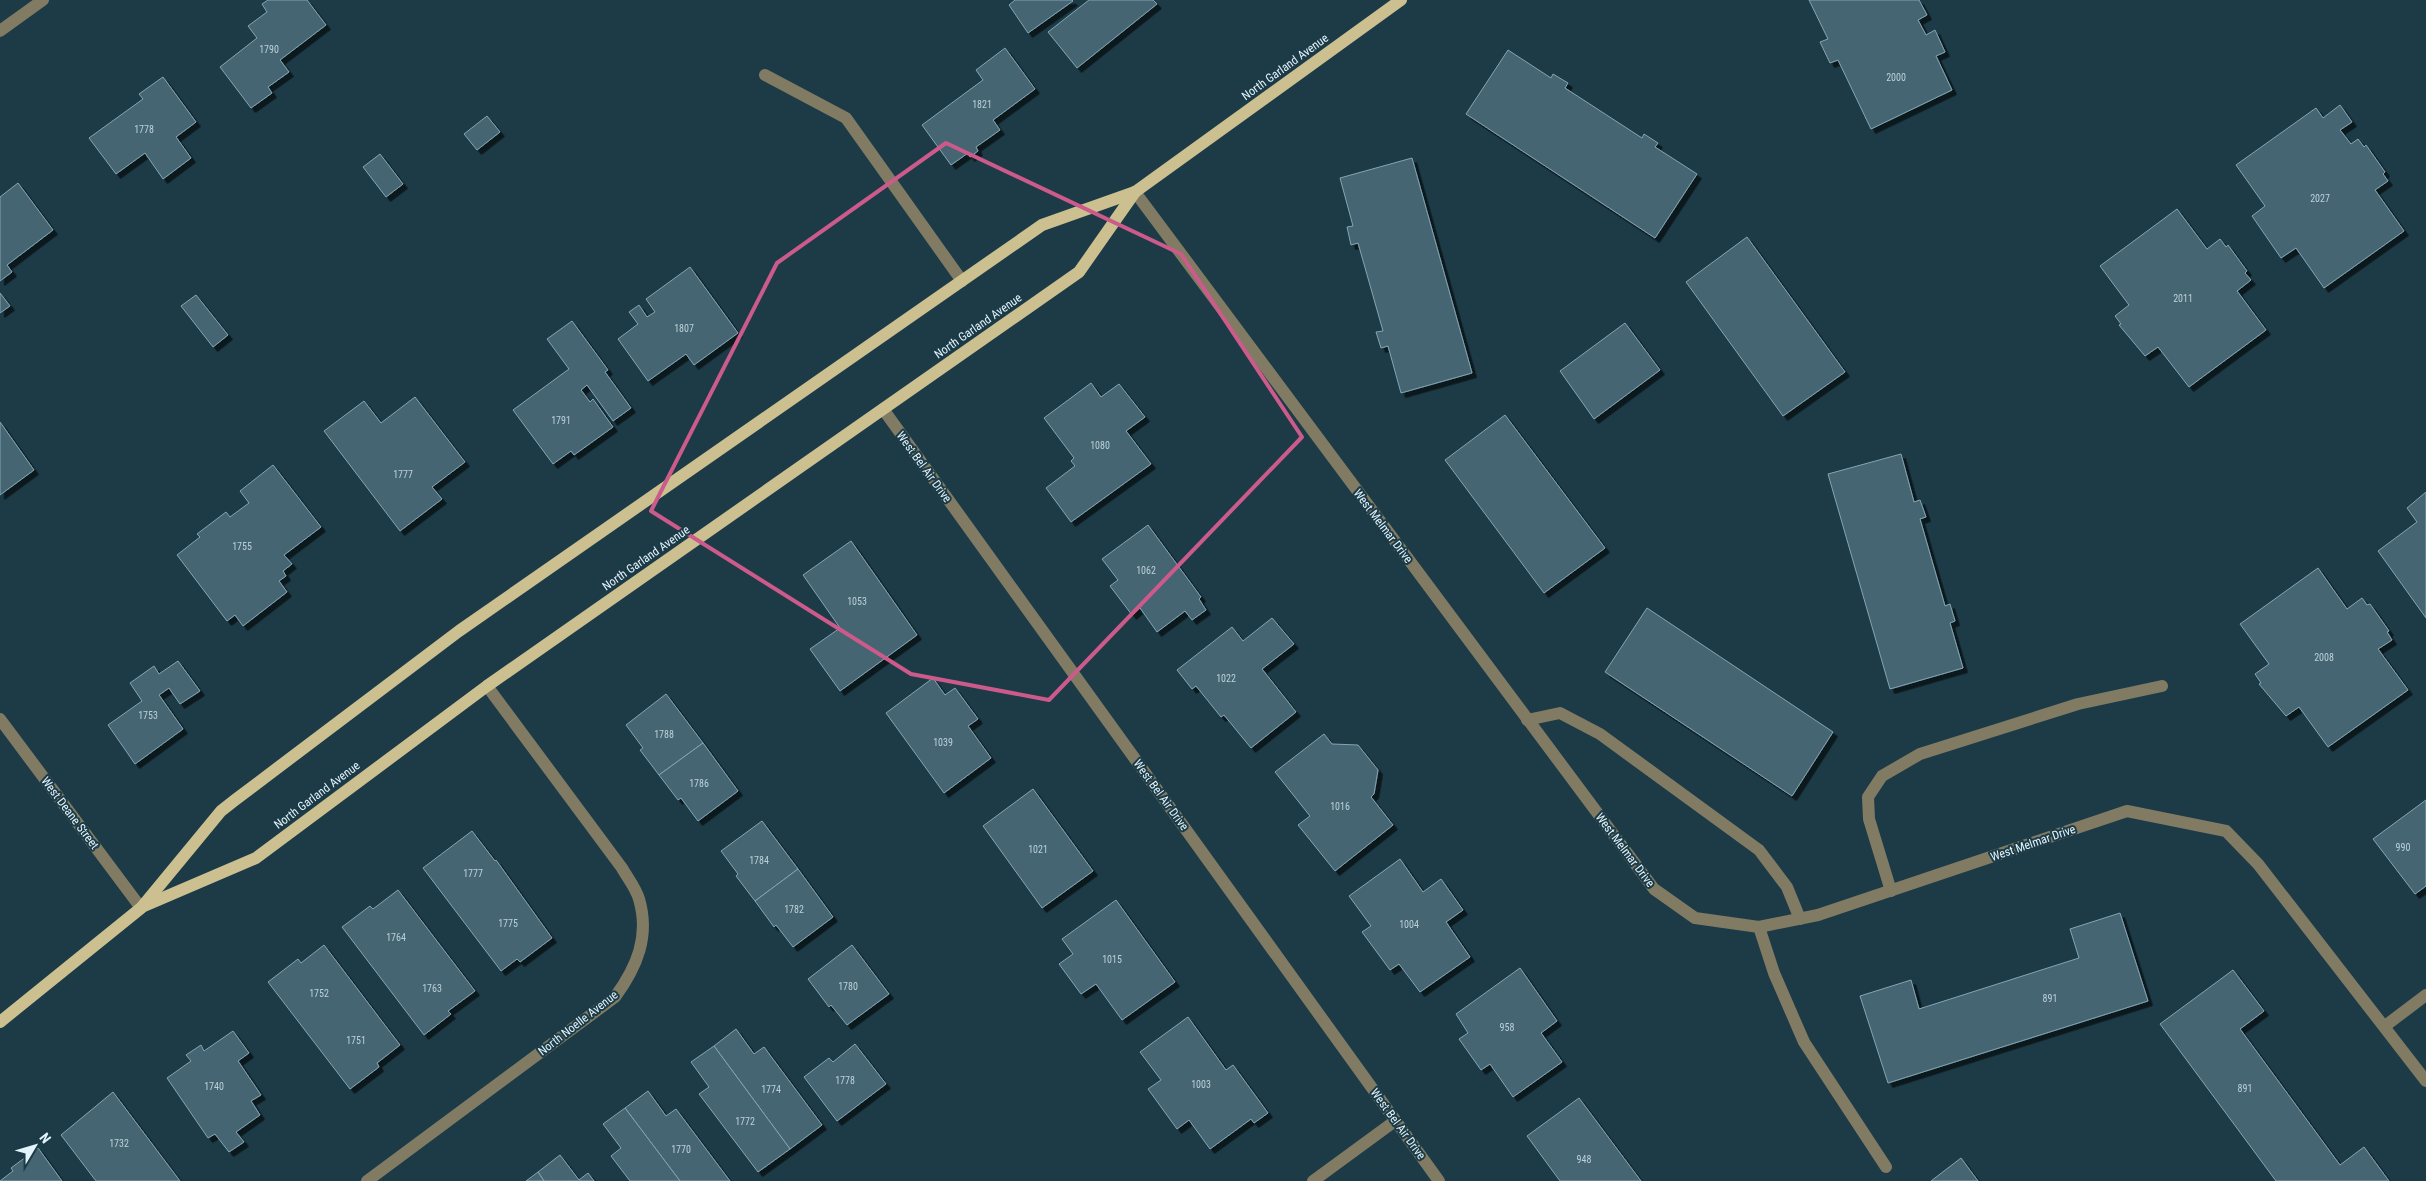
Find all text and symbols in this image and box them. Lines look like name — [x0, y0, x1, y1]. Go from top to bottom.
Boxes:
street label: North Garland Avenue — [1239, 31, 1331, 103]
house number: 1790 — [259, 44, 279, 55]
house number: 2000 — [1886, 72, 1906, 83]
house number: 1821 — [972, 99, 992, 110]
house number: 1778 — [134, 124, 154, 135]
house number: 2027 — [2310, 193, 2330, 204]
street label: North Garland Avenue — [932, 290, 1025, 361]
house number: 2011 — [2173, 293, 2193, 304]
house number: 1807 — [674, 323, 694, 334]
house number: 1791 — [551, 415, 571, 426]
street label: West Bel Air Drive — [894, 429, 955, 505]
house number: 1080 — [1090, 440, 1110, 451]
house number: 1777 — [393, 469, 413, 480]
street label: West Melmar Drive — [1351, 486, 1416, 566]
street label: North Garland Avenue — [600, 522, 693, 593]
house number: 1755 — [232, 541, 252, 552]
house number: 1062 — [1136, 565, 1156, 576]
house number: 1053 — [847, 596, 867, 607]
house number: 2008 — [2314, 652, 2334, 663]
house number: 1022 — [1216, 673, 1236, 684]
house number: 1753 — [138, 710, 158, 721]
house number: 1788 — [654, 729, 674, 740]
house number: 1039 — [933, 737, 953, 748]
street label: West Bel Air Drive — [1131, 757, 1192, 833]
street label: North Garland Avenue — [271, 758, 363, 832]
street label: West Deane Street — [38, 774, 102, 852]
house number: 1786 — [689, 778, 709, 789]
house number: 1016 — [1330, 801, 1350, 812]
street label: West Melmar Drive — [1593, 810, 1658, 890]
street label: West Melmar Drive — [1989, 822, 2078, 864]
house number: 990 — [2396, 842, 2410, 853]
house number: 1021 — [1028, 844, 1048, 855]
house number: 1784 — [749, 855, 769, 866]
house number: 1777 — [463, 868, 483, 879]
house number: 1782 — [784, 904, 804, 915]
house number: 1775 — [498, 918, 518, 929]
house number: 1004 — [1399, 919, 1419, 930]
house number: 1764 — [386, 932, 406, 943]
house number: 1015 — [1102, 954, 1122, 965]
house number: 1780 — [838, 981, 858, 992]
house number: 1763 — [422, 983, 442, 994]
street label: North Noelle Avenue — [535, 987, 621, 1058]
house number: 1752 — [309, 988, 329, 999]
house number: 891 — [2043, 993, 2057, 1004]
house number: 958 — [1500, 1022, 1514, 1033]
house number: 1751 — [346, 1035, 366, 1046]
house number: 1778 — [835, 1075, 855, 1086]
house number: 1003 — [1191, 1079, 1211, 1090]
house number: 1740 — [204, 1081, 224, 1092]
house number: 891 — [2238, 1083, 2252, 1094]
house number: 1774 — [761, 1084, 781, 1095]
street label: West Bel Air Drive — [1368, 1086, 1429, 1162]
house number: 1772 — [735, 1116, 755, 1127]
north arrow — [10, 1121, 60, 1171]
text: N — [36, 1130, 54, 1146]
house number: 1732 — [109, 1138, 129, 1149]
house number: 1770 — [671, 1144, 691, 1155]
house number: 948 — [1577, 1154, 1591, 1165]

